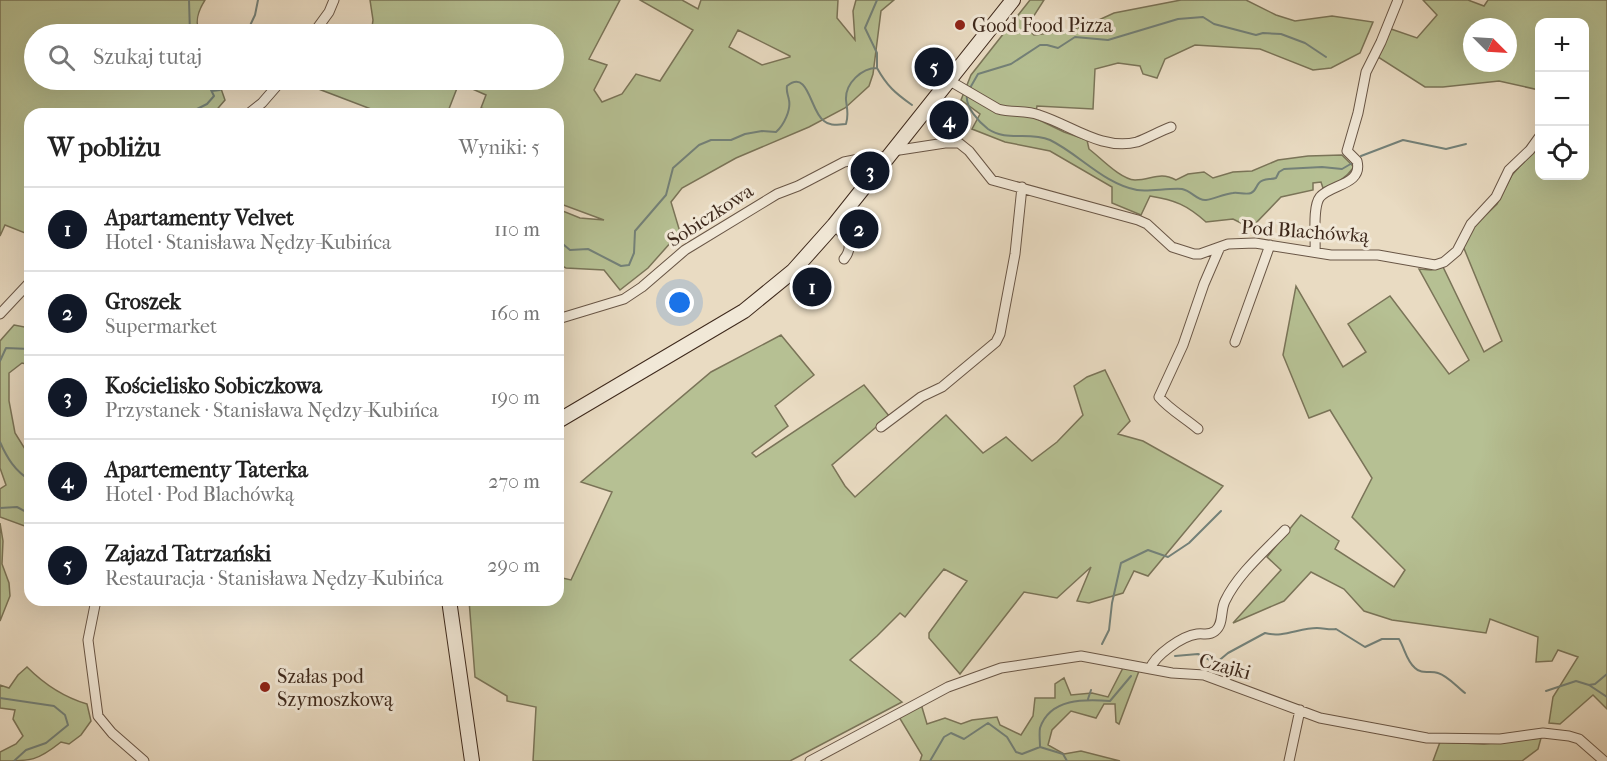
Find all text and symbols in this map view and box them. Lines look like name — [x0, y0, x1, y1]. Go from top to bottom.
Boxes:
place label: Good Food Pizza — [972, 14, 1113, 37]
marker: Good Food Pizza — [953, 18, 967, 32]
north arrow — [1463, 18, 1517, 72]
map controls — [1535, 18, 1589, 180]
button: + — [1535, 18, 1589, 72]
search box — [24, 24, 564, 90]
icon: search — [45, 41, 78, 74]
text: Szukaj tutaj — [93, 44, 202, 70]
pin: 5 — [914, 44, 954, 90]
button: − — [1535, 72, 1589, 126]
pin: 4 — [930, 98, 968, 142]
button: locate — [1535, 126, 1589, 180]
text: W pobliżu — [48, 132, 161, 163]
text: Wyniki: 5 — [459, 136, 540, 159]
pin: 3 — [850, 148, 890, 194]
street label: Sobiczkowa — [663, 179, 758, 252]
text: Apartamenty Velvet — [105, 205, 294, 231]
pin: 2 — [840, 206, 878, 252]
street label: Pod Blachówką — [1240, 216, 1371, 248]
text: 1 — [64, 218, 71, 241]
text: 110 m — [494, 218, 540, 241]
text: Hotel · Stanisława Nędzy-Kubińca — [105, 231, 391, 254]
pin: 1 — [792, 264, 832, 310]
your location — [665, 288, 694, 317]
text: Groszek — [105, 289, 181, 315]
text: 2 — [62, 302, 73, 325]
text: 160 m — [490, 302, 540, 325]
text: Supermarket — [105, 315, 217, 338]
text: Kościelisko Sobiczkowa — [105, 373, 322, 399]
text: 3 — [63, 386, 72, 409]
text: 190 m — [490, 386, 540, 409]
text: Przystanek · Stanisława Nędzy-Kubińca — [105, 399, 439, 422]
text: Apartementy Taterka — [105, 457, 308, 483]
text: 4 — [62, 470, 73, 493]
text: 270 m — [488, 470, 540, 493]
text: Hotel · Pod Blachówką — [105, 483, 294, 506]
text: Zajazd Tatrzański — [105, 541, 271, 567]
text: 5 — [63, 554, 72, 577]
text: 290 m — [487, 554, 540, 577]
text: Restauracja · Stanisława Nędzy-Kubińca — [105, 567, 443, 590]
street label: Czajki — [1196, 649, 1253, 684]
place label: Szałas pod Szymoszkową — [277, 665, 394, 711]
marker: Szałas pod Szymoszkową — [258, 680, 272, 694]

